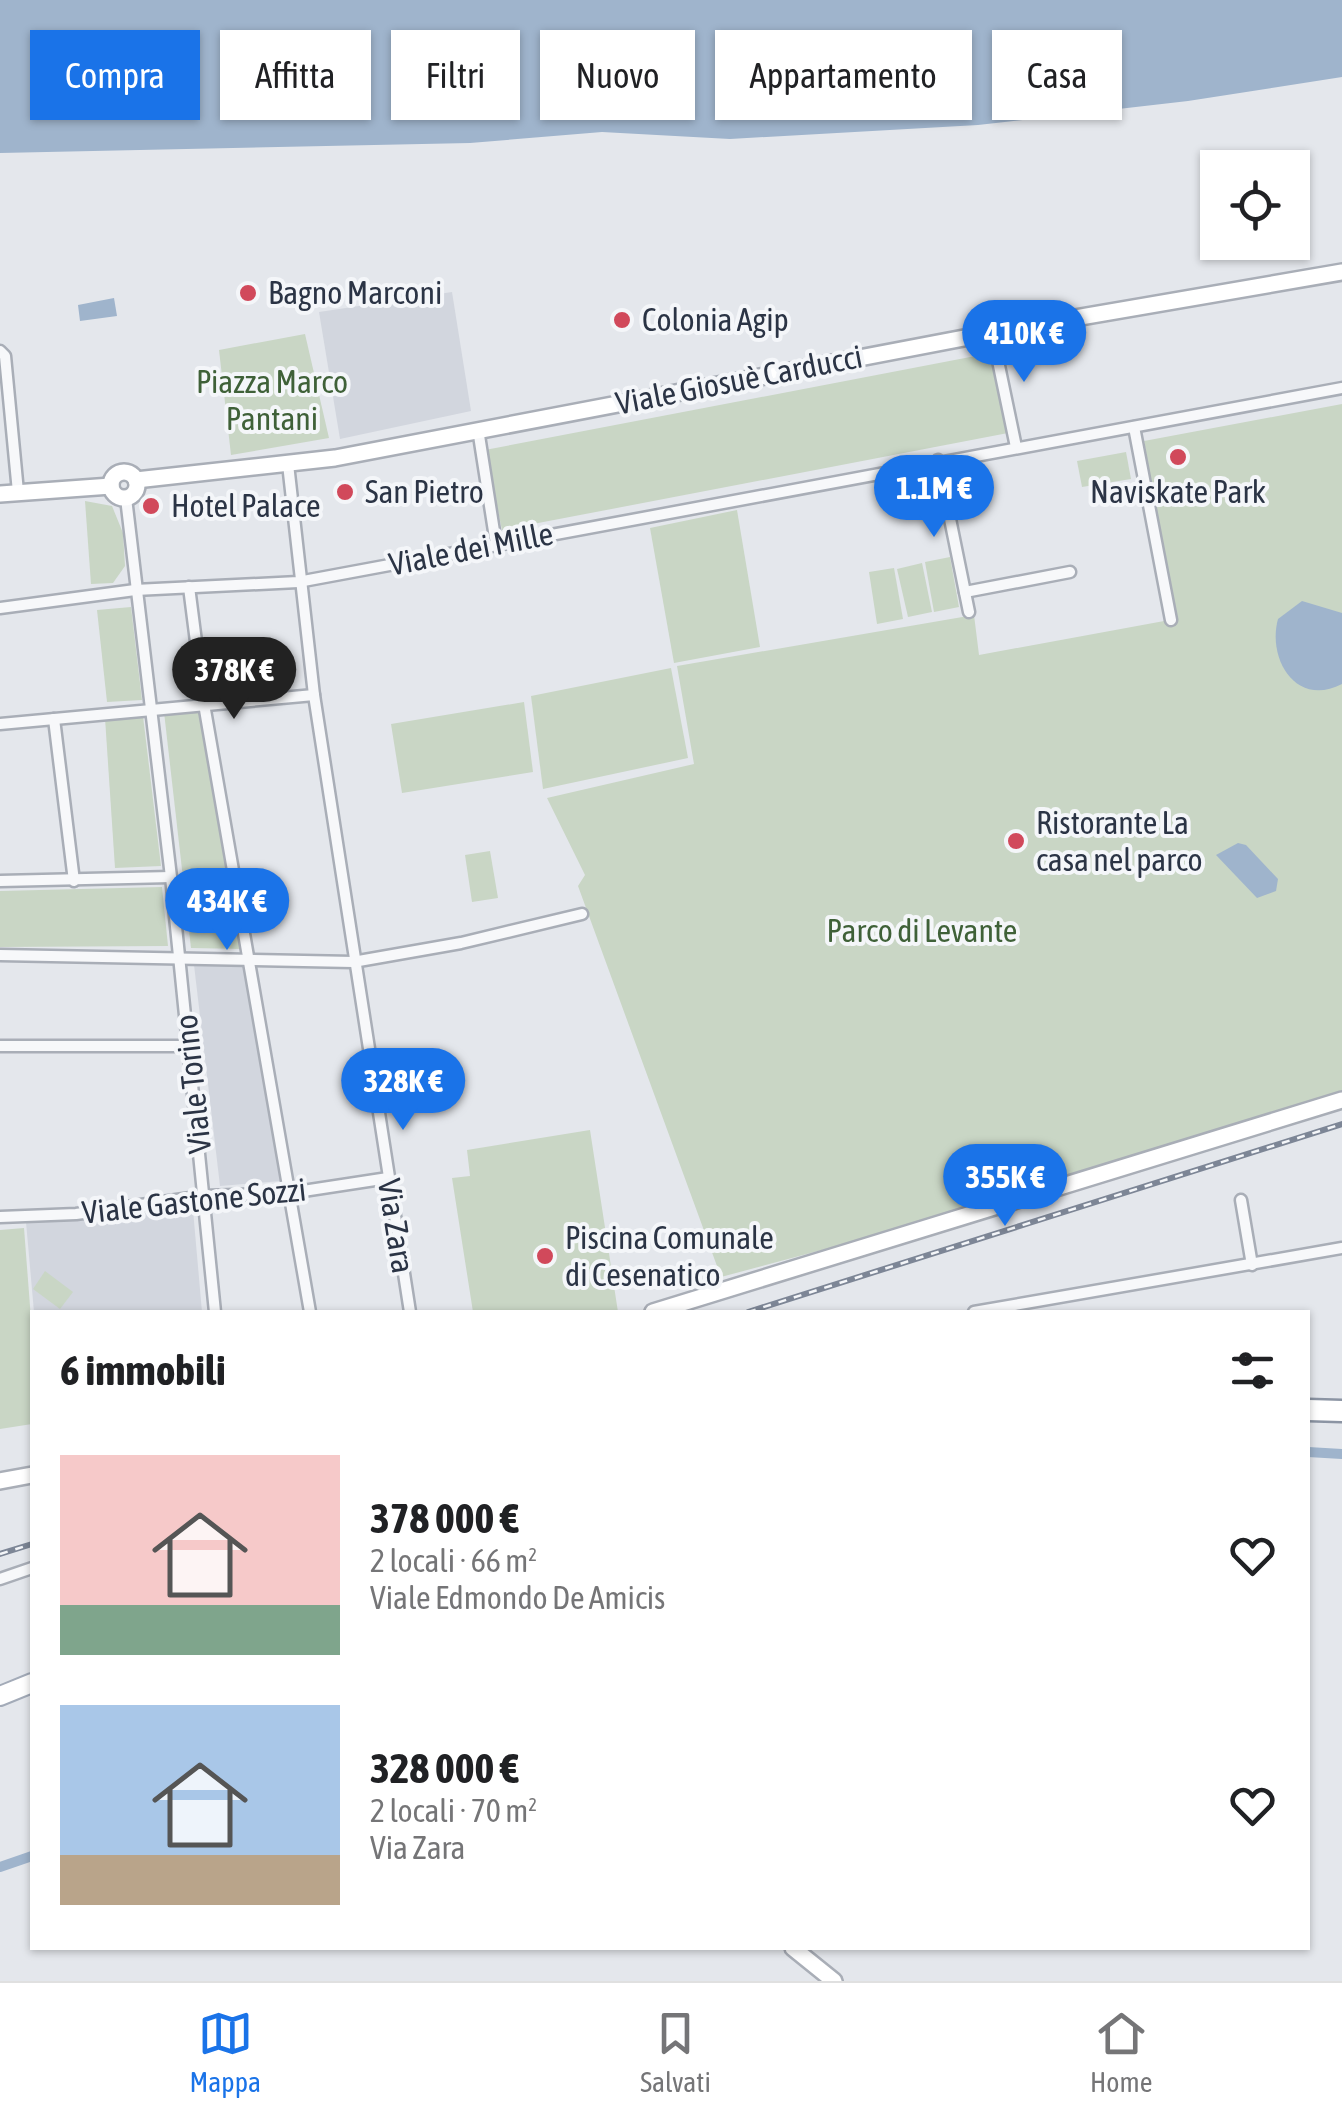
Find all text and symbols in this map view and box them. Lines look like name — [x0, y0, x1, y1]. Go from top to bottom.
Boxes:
chip: Compra — [30, 30, 200, 120]
chip: Affitta — [220, 30, 371, 120]
chip: Filtri — [391, 30, 520, 120]
chip: Nuovo — [540, 30, 695, 120]
chip: Appartamento — [715, 30, 972, 120]
chip: Casa — [992, 30, 1122, 120]
map controls — [1200, 150, 1310, 260]
button: locate — [1200, 150, 1310, 260]
place label: Bagno Marconi — [268, 274, 442, 311]
marker: Bagno Marconi — [237, 282, 259, 304]
pin: 410K € — [943, 300, 1105, 385]
place label: Colonia Agip — [642, 301, 789, 338]
marker: Colonia Agip — [611, 309, 633, 331]
text: 410K € — [984, 314, 1064, 351]
street label: Viale Giosuè Carducci — [612, 337, 865, 422]
park label: Piazza Marco Pantani — [196, 363, 348, 437]
marker: Naviskate Park — [1167, 446, 1189, 468]
pin: 1.1M € — [853, 455, 1015, 540]
text: 1.1M € — [896, 469, 972, 506]
place label: San Pietro — [365, 473, 484, 510]
place label: Naviskate Park — [1090, 473, 1266, 510]
marker: San Pietro — [334, 481, 356, 503]
place label: Hotel Palace — [171, 487, 321, 524]
marker: Hotel Palace — [140, 495, 162, 517]
street label: Viale dei Mille — [386, 514, 556, 583]
pin: 378K € — [153, 637, 315, 722]
text: 378K € — [194, 651, 274, 688]
place label: Ristorante La casa nel parco — [1036, 804, 1203, 878]
marker: Ristorante La casa nel parco — [1005, 830, 1027, 852]
pin: 434K € — [146, 868, 308, 953]
text: 434K € — [187, 882, 267, 919]
park label: Parco di Levante — [827, 912, 1017, 949]
street label: Viale Torino — [167, 1013, 218, 1155]
pin: 328K € — [322, 1048, 484, 1133]
text: 328K € — [363, 1062, 443, 1099]
pin: 355K € — [924, 1144, 1086, 1229]
text: 355K € — [965, 1158, 1045, 1195]
street label: Viale Gastone Sozzi — [80, 1170, 308, 1231]
street label: Via Zara — [371, 1176, 422, 1276]
place label: Piscina Comunale di Cesenatico — [565, 1219, 774, 1293]
marker: Piscina Comunale di Cesenatico — [534, 1245, 556, 1267]
icon: filters — [1225, 1343, 1280, 1398]
text: 6 immobili — [60, 1346, 226, 1394]
text: 378 000 € — [370, 1494, 519, 1542]
icon: home — [140, 1495, 260, 1615]
icon: heart — [1225, 1528, 1280, 1583]
text: 2 locali · 66 m² — [370, 1542, 537, 1579]
text: Viale Edmondo De Amicis — [370, 1579, 665, 1616]
text: 328 000 € — [370, 1744, 519, 1792]
icon: home — [140, 1745, 260, 1865]
icon: heart — [1225, 1778, 1280, 1833]
text: 2 locali · 70 m² — [370, 1792, 537, 1829]
text: Via Zara — [370, 1829, 465, 1866]
tab: Mappa — [190, 2006, 261, 2098]
tab: Salvati — [640, 2006, 711, 2098]
tab: Home — [1090, 2006, 1152, 2098]

